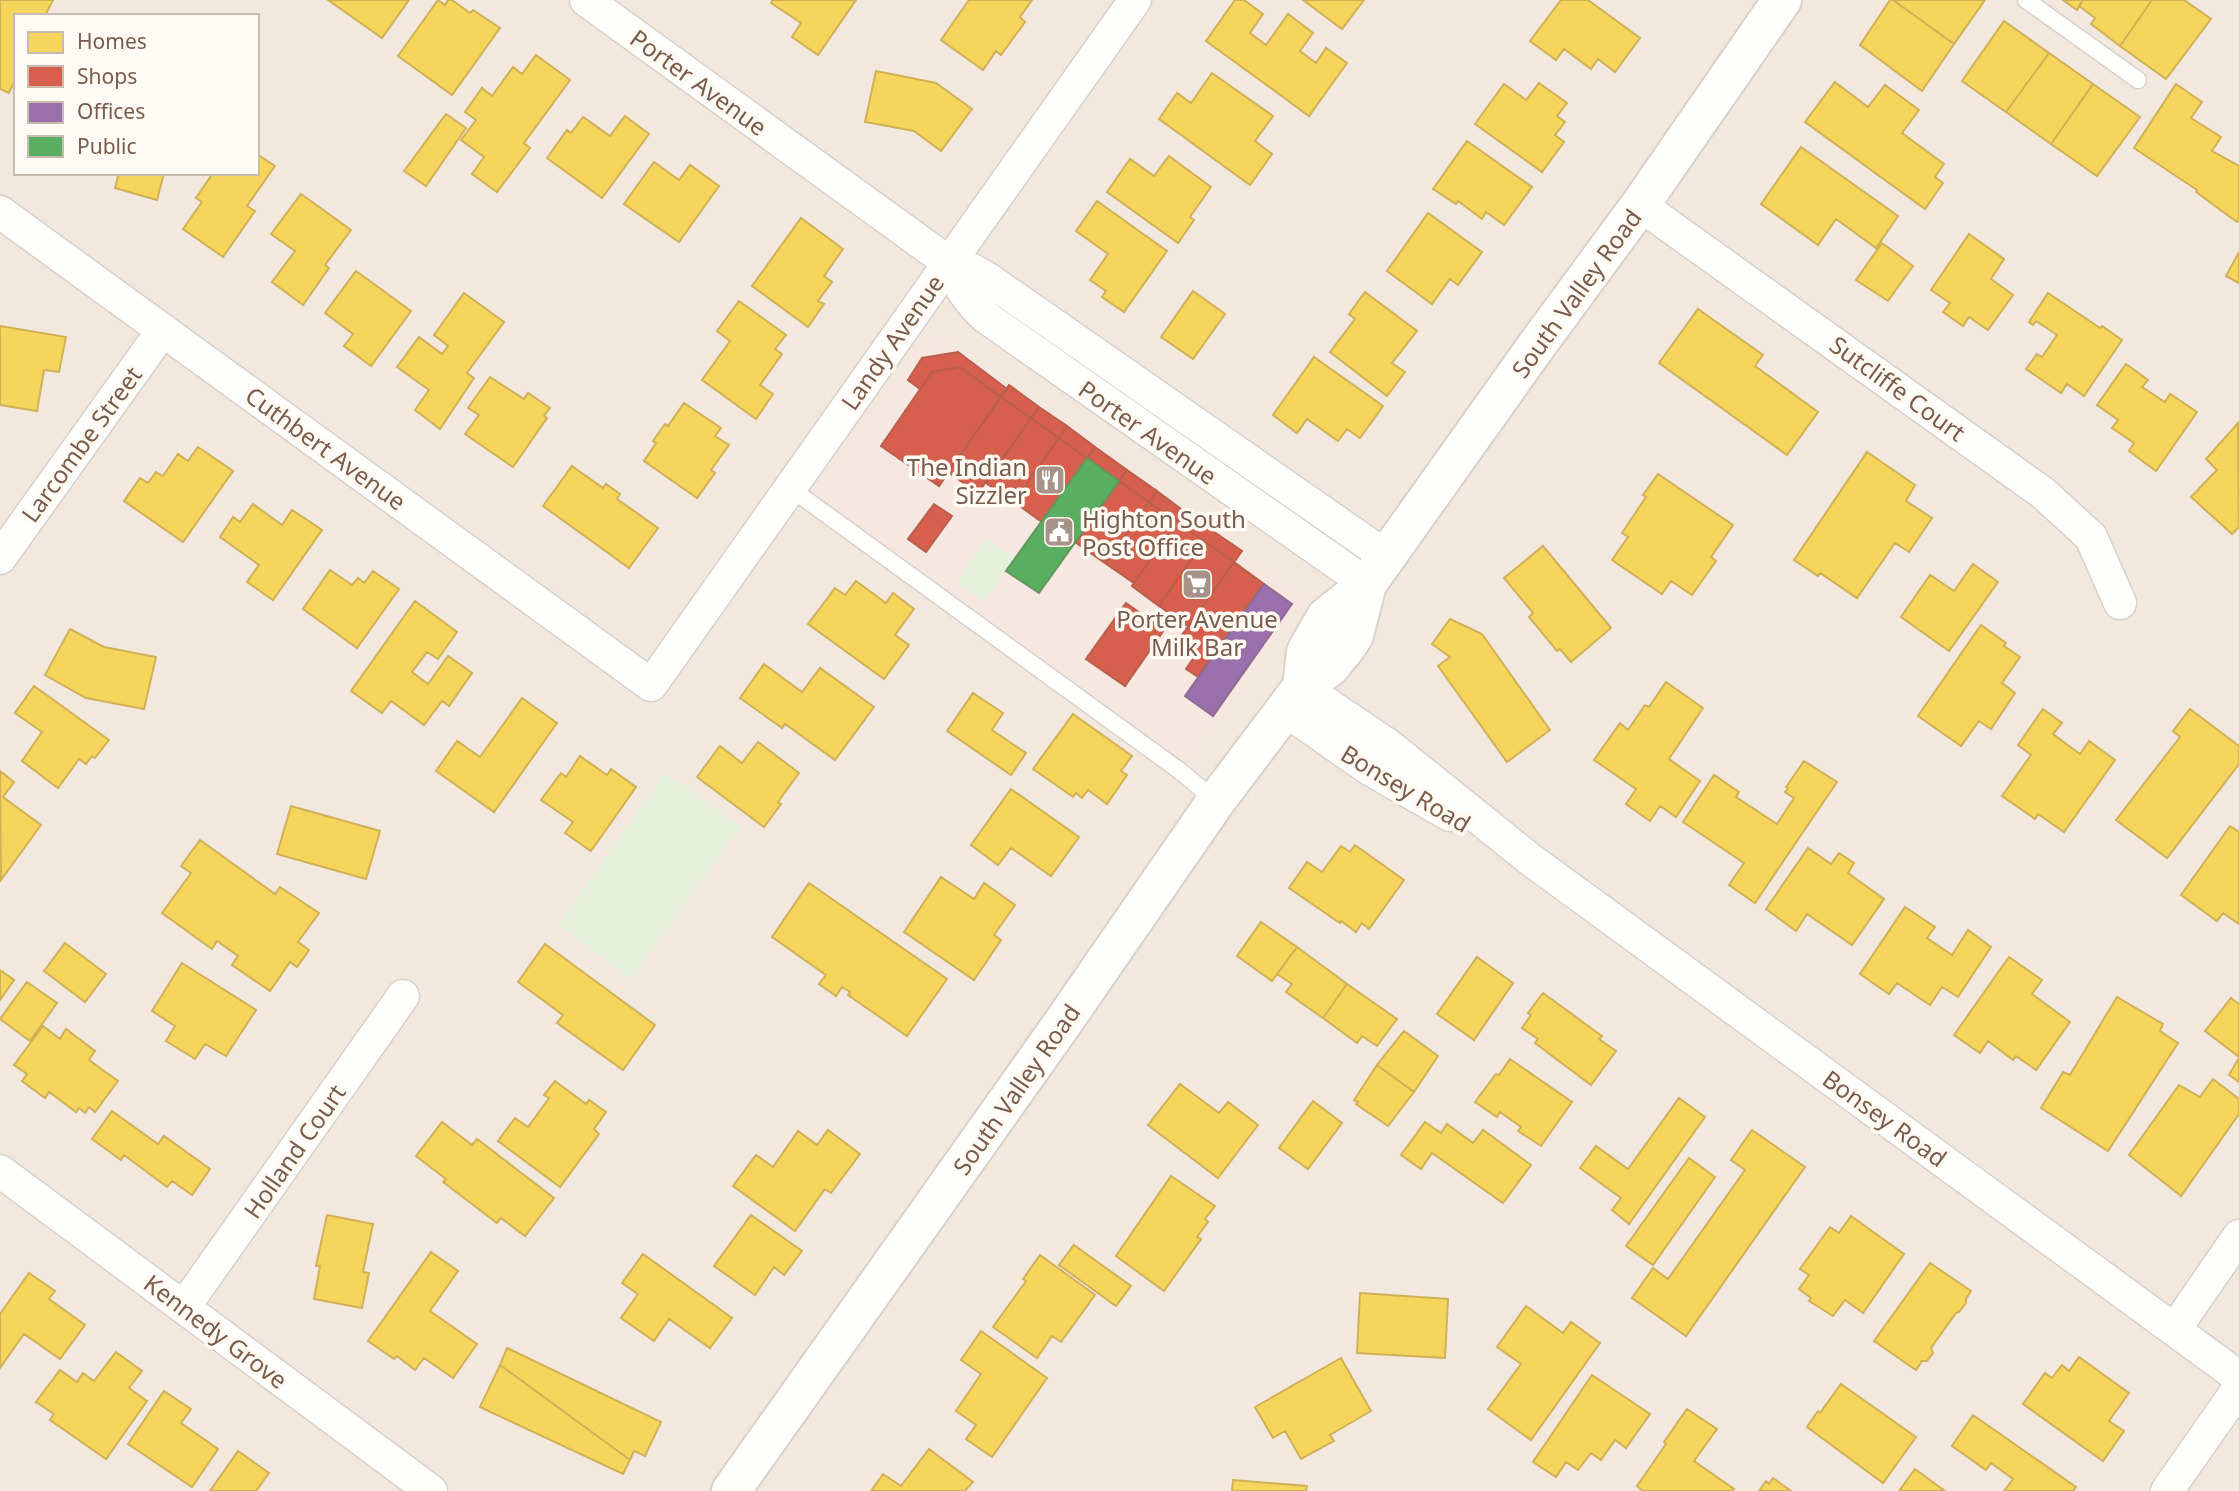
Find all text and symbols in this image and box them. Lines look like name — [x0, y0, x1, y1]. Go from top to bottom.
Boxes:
legend — [14, 14, 259, 175]
street label: Porter Avenue — [624, 21, 774, 143]
text: Homes — [77, 27, 147, 55]
text: Shops — [77, 62, 137, 90]
text: Offices — [77, 97, 145, 125]
text: Public — [77, 132, 137, 160]
street label: South Valley Road — [1504, 202, 1648, 384]
street label: Landy Avenue — [833, 268, 951, 416]
street label: Sutcliffe Court — [1824, 328, 1973, 449]
street label: Larcombe Street — [13, 359, 149, 529]
street label: Porter Avenue — [1072, 372, 1224, 492]
street label: Cuthbert Avenue — [239, 379, 413, 517]
place label: The Indian Sizzler — [907, 450, 1027, 511]
restaurant icon: The Indian Sizzler — [1033, 463, 1067, 497]
place label: Highton South Post Office — [1082, 502, 1246, 563]
public building icon: Highton South Post Office — [1042, 515, 1076, 549]
supermarket icon: Porter Avenue Milk Bar — [1180, 567, 1214, 601]
place label: Porter Avenue Milk Bar — [1116, 602, 1278, 663]
street label: Bonsey Road — [1335, 736, 1477, 840]
street label: South Valley Road — [945, 997, 1087, 1181]
street label: Bonsey Road — [1816, 1062, 1954, 1174]
street label: Holland Court — [235, 1077, 353, 1225]
street label: Kennedy Grove — [138, 1266, 294, 1396]

